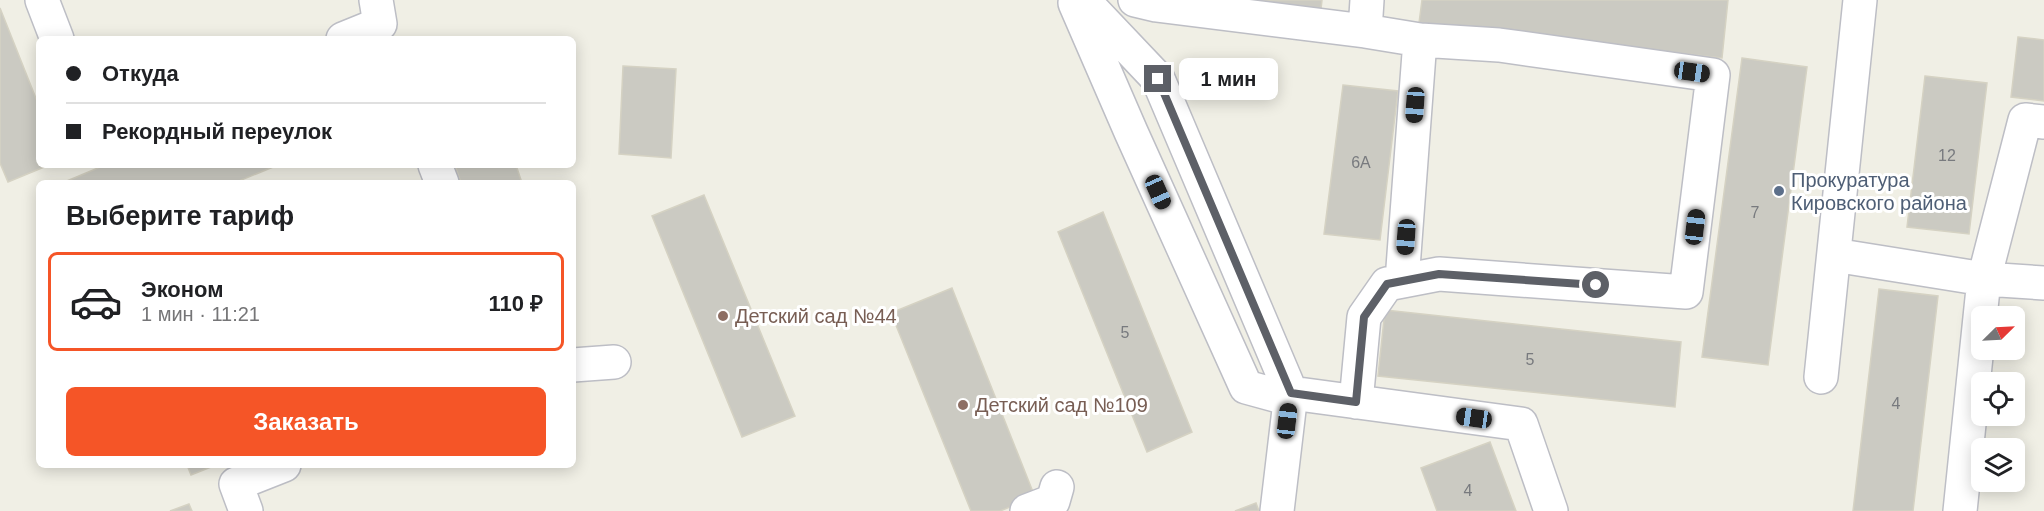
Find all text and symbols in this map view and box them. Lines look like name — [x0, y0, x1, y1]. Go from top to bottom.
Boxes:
callout: 1 мин — [1179, 58, 1278, 100]
text: Откуда — [102, 61, 179, 86]
car — [1673, 61, 1711, 83]
route end — [1144, 65, 1171, 92]
text: 1 мин — [1201, 68, 1256, 90]
car — [1405, 86, 1425, 124]
text: Рекордный переулок — [102, 119, 332, 144]
house number: 12 — [1938, 147, 1956, 164]
house number: 6А — [1351, 154, 1371, 171]
place label: Прокуратура Кировского района — [1791, 169, 1968, 214]
car — [1142, 172, 1174, 212]
marker: Прокуратура Кировского района — [1772, 184, 1786, 198]
text: Выберите тариф — [66, 201, 294, 231]
house number: 7 — [1751, 204, 1760, 221]
car — [1684, 208, 1706, 246]
car — [1396, 218, 1416, 256]
route start — [1582, 271, 1609, 298]
icon: car — [69, 275, 123, 329]
text: Эконом — [141, 277, 224, 302]
text: 110 ₽ — [489, 291, 543, 316]
text: 1 мин · 11:21 — [141, 303, 260, 325]
place label: Детский сад №44 — [735, 305, 897, 327]
north arrow — [1971, 306, 2025, 360]
map controls — [1971, 306, 2025, 492]
marker: Детский сад №44 — [716, 309, 730, 323]
house number: 5 — [1121, 324, 1130, 341]
house number: 5 — [1526, 351, 1535, 368]
button: locate — [1971, 372, 2025, 426]
button: Заказать — [66, 387, 546, 456]
place label: Детский сад №109 — [975, 394, 1148, 416]
house number: 4 — [1892, 395, 1901, 412]
marker: Детский сад №109 — [956, 398, 970, 412]
car — [1276, 402, 1298, 440]
car — [1455, 407, 1493, 429]
button: layers — [1971, 438, 2025, 492]
house number: 4 — [1464, 482, 1473, 499]

